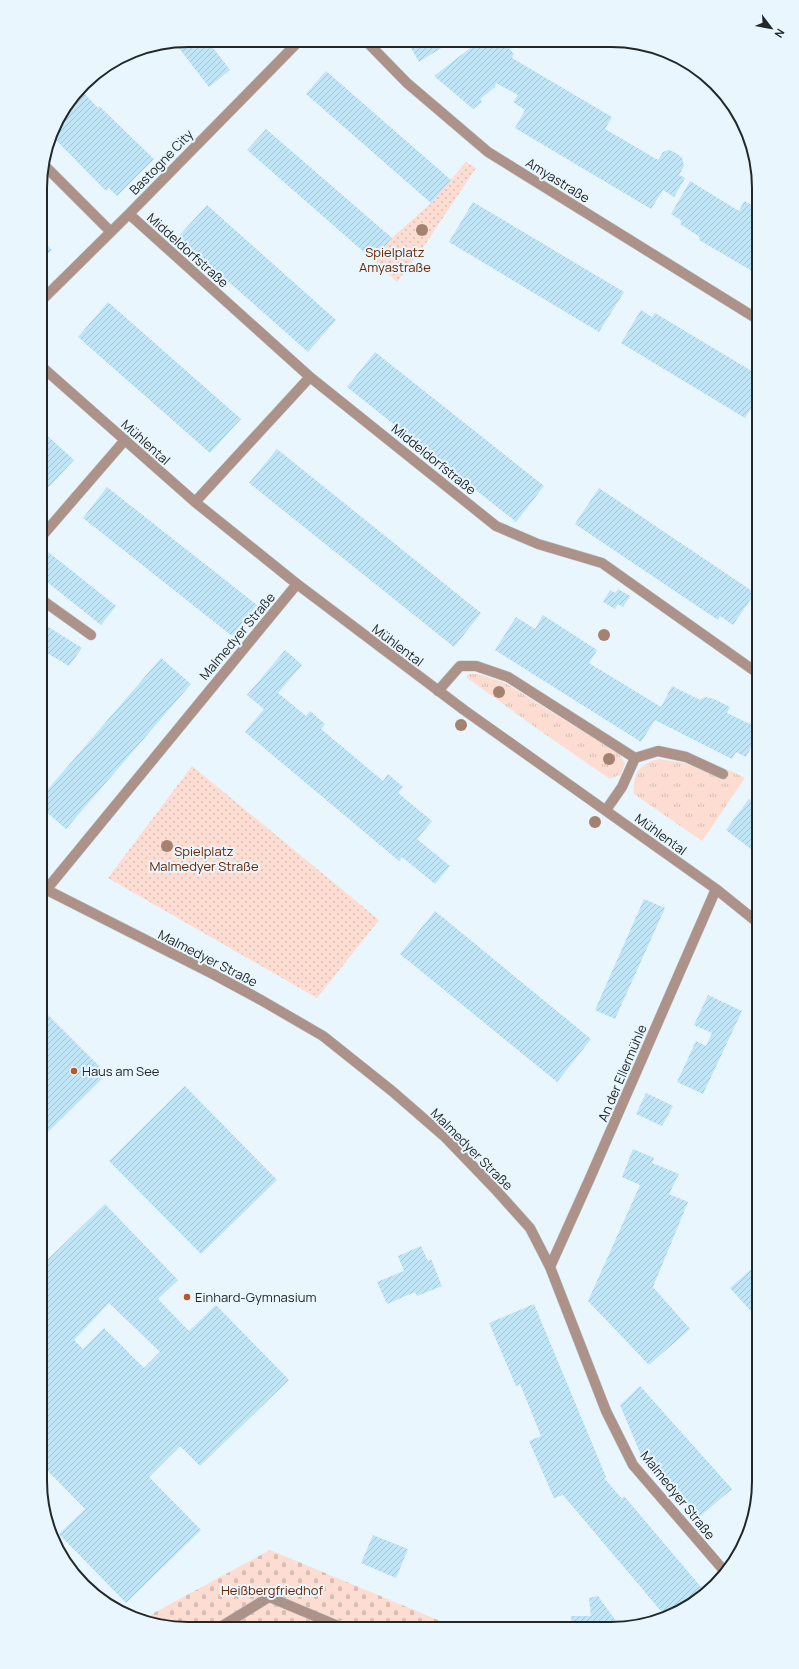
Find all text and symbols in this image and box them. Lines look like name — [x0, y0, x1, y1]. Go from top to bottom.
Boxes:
north arrow — [751, 8, 791, 48]
text: N — [771, 26, 788, 41]
street label: Bastogne City — [125, 125, 197, 199]
street label: Amyastraße — [523, 153, 594, 207]
street label: Middeldorfstraße — [143, 209, 233, 292]
park label: Spielplatz Amyastraße — [359, 243, 431, 276]
street label: Mühlental — [118, 415, 174, 469]
street label: Middeldorfstraße — [388, 419, 480, 499]
street label: Malmedyer Straße — [195, 588, 279, 684]
street label: Mühlental — [369, 620, 427, 670]
street label: Mühlental — [631, 809, 691, 859]
park label: Spielplatz Malmedyer Straße — [149, 842, 259, 875]
street label: Malmedyer Straße — [155, 925, 261, 991]
street label: An der Ellermühle — [593, 1021, 651, 1124]
place label: Haus am See — [82, 1062, 160, 1080]
marker: Haus am See — [69, 1066, 79, 1076]
street label: Malmedyer Straße — [427, 1104, 517, 1194]
place label: Einhard-Gymnasium — [195, 1288, 316, 1306]
marker: Einhard-Gymnasium — [182, 1292, 192, 1302]
street label: Malmedyer Straße — [637, 1447, 720, 1543]
park label: Heißbergfriedhof — [221, 1581, 323, 1599]

